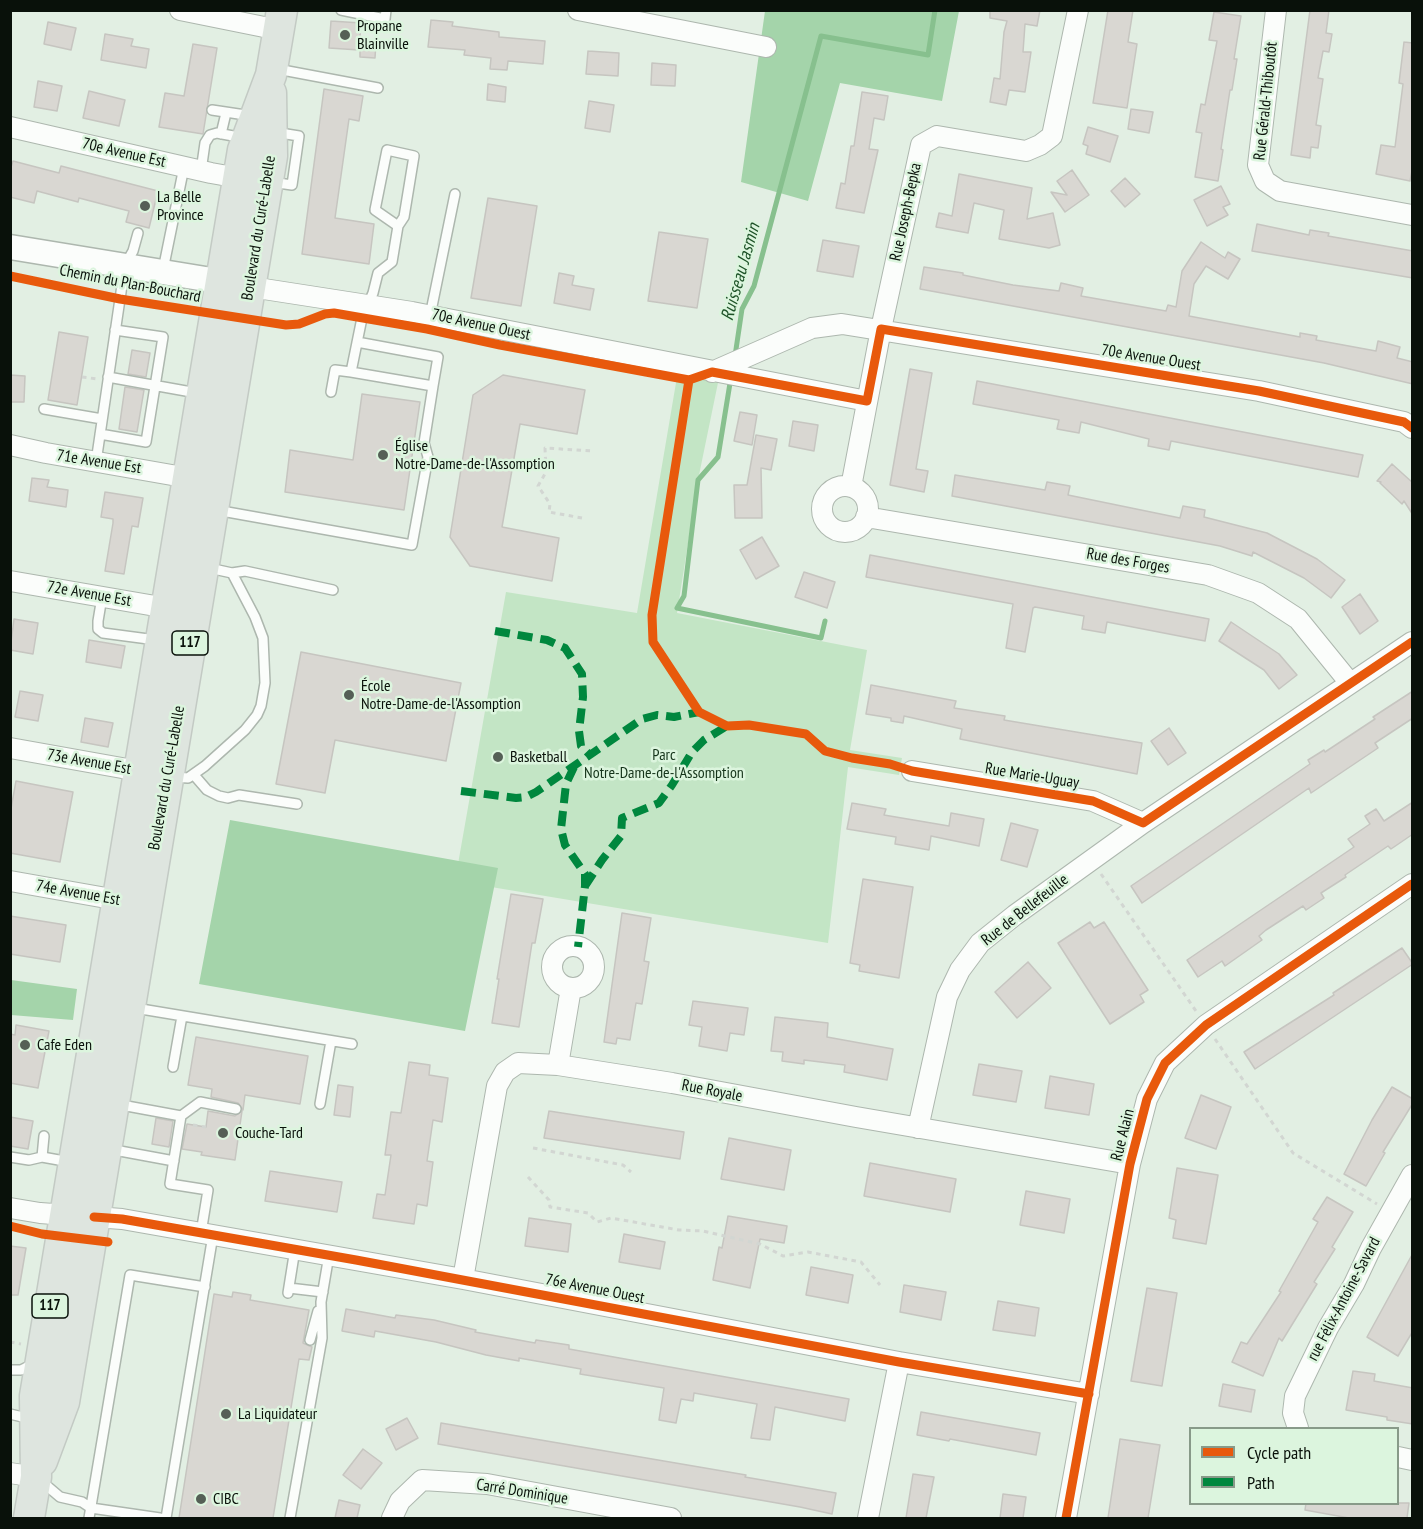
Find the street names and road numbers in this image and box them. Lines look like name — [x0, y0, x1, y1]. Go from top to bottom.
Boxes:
street label: Rue Gérald-Thiboutôt — [1250, 41, 1282, 161]
street label: 70e Avenue Est — [80, 134, 168, 172]
street label: Boulevard du Curé-Labelle — [238, 154, 280, 302]
street label: Rue Joseph-Bepka — [886, 161, 926, 263]
street label: Chemin du Plan-Bouchard — [58, 261, 202, 307]
street label: 70e Avenue Ouest — [430, 305, 532, 345]
street label: 70e Avenue Ouest — [1100, 341, 1202, 375]
street label: 71e Avenue Est — [56, 446, 142, 478]
street label: Rue des Forges — [1085, 544, 1171, 578]
street label: 72e Avenue Est — [46, 577, 132, 611]
road number: 117 — [172, 631, 208, 655]
street label: Boulevard du Curé-Labelle — [145, 704, 189, 852]
street label: 73e Avenue Est — [46, 745, 132, 779]
street label: Rue Marie-Uguay — [984, 759, 1080, 793]
street label: Rue de Bellefeuille — [978, 870, 1072, 950]
street label: 74e Avenue Est — [35, 876, 121, 910]
street label: Rue Royale — [680, 1076, 744, 1106]
street label: Rue Alain — [1107, 1107, 1139, 1163]
street label: rue Félix-Antoine-Savard — [1303, 1234, 1385, 1364]
street label: 76e Avenue Ouest — [544, 1270, 646, 1308]
road number: 117 — [32, 1294, 68, 1318]
street label: Carré Dominique — [475, 1475, 569, 1509]

